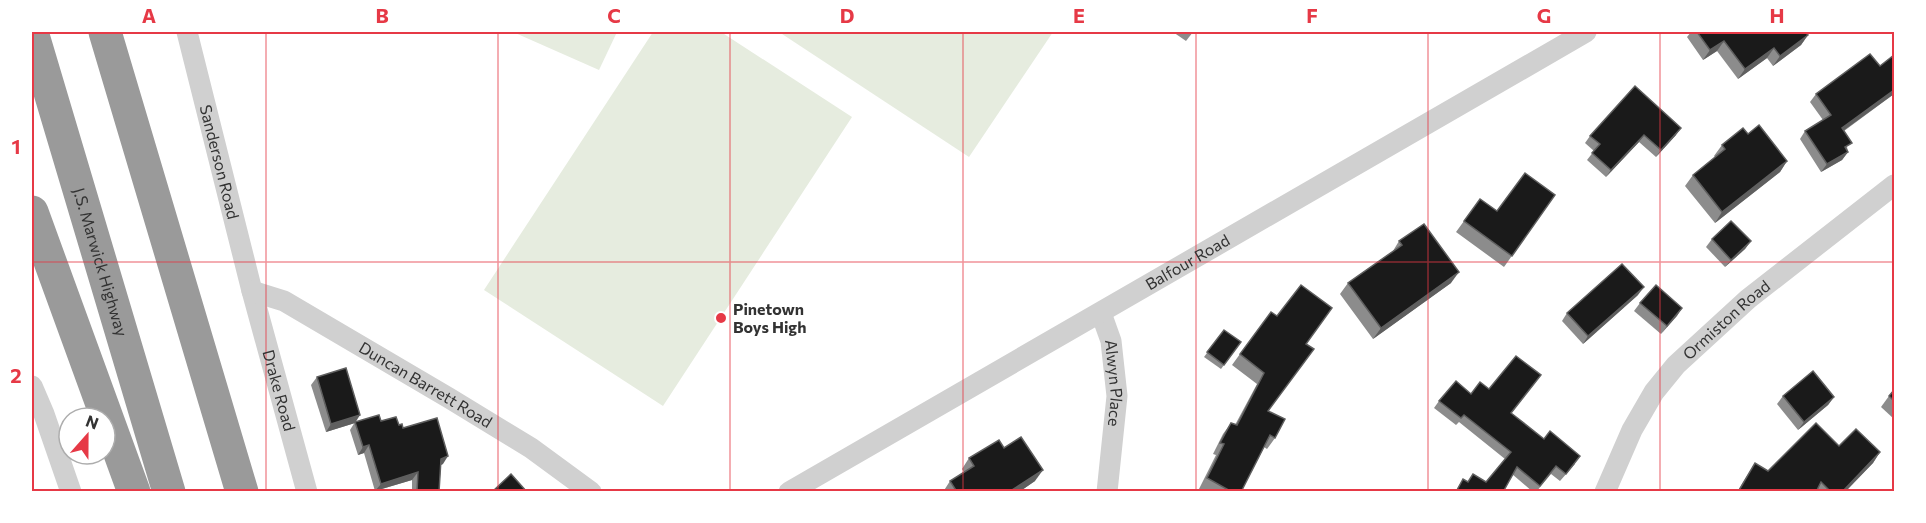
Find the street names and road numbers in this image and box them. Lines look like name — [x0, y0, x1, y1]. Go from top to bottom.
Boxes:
street label: Sanderson Road — [197, 103, 244, 221]
street label: J.S. Marwick Highway — [70, 185, 132, 338]
street label: Balfour Road — [1142, 230, 1233, 293]
street label: Ormiston Road — [1678, 276, 1773, 363]
street label: Duncan Barrett Road — [356, 337, 496, 431]
street label: Alwyn Place — [1102, 339, 1127, 427]
street label: Drake Road — [259, 347, 300, 433]

